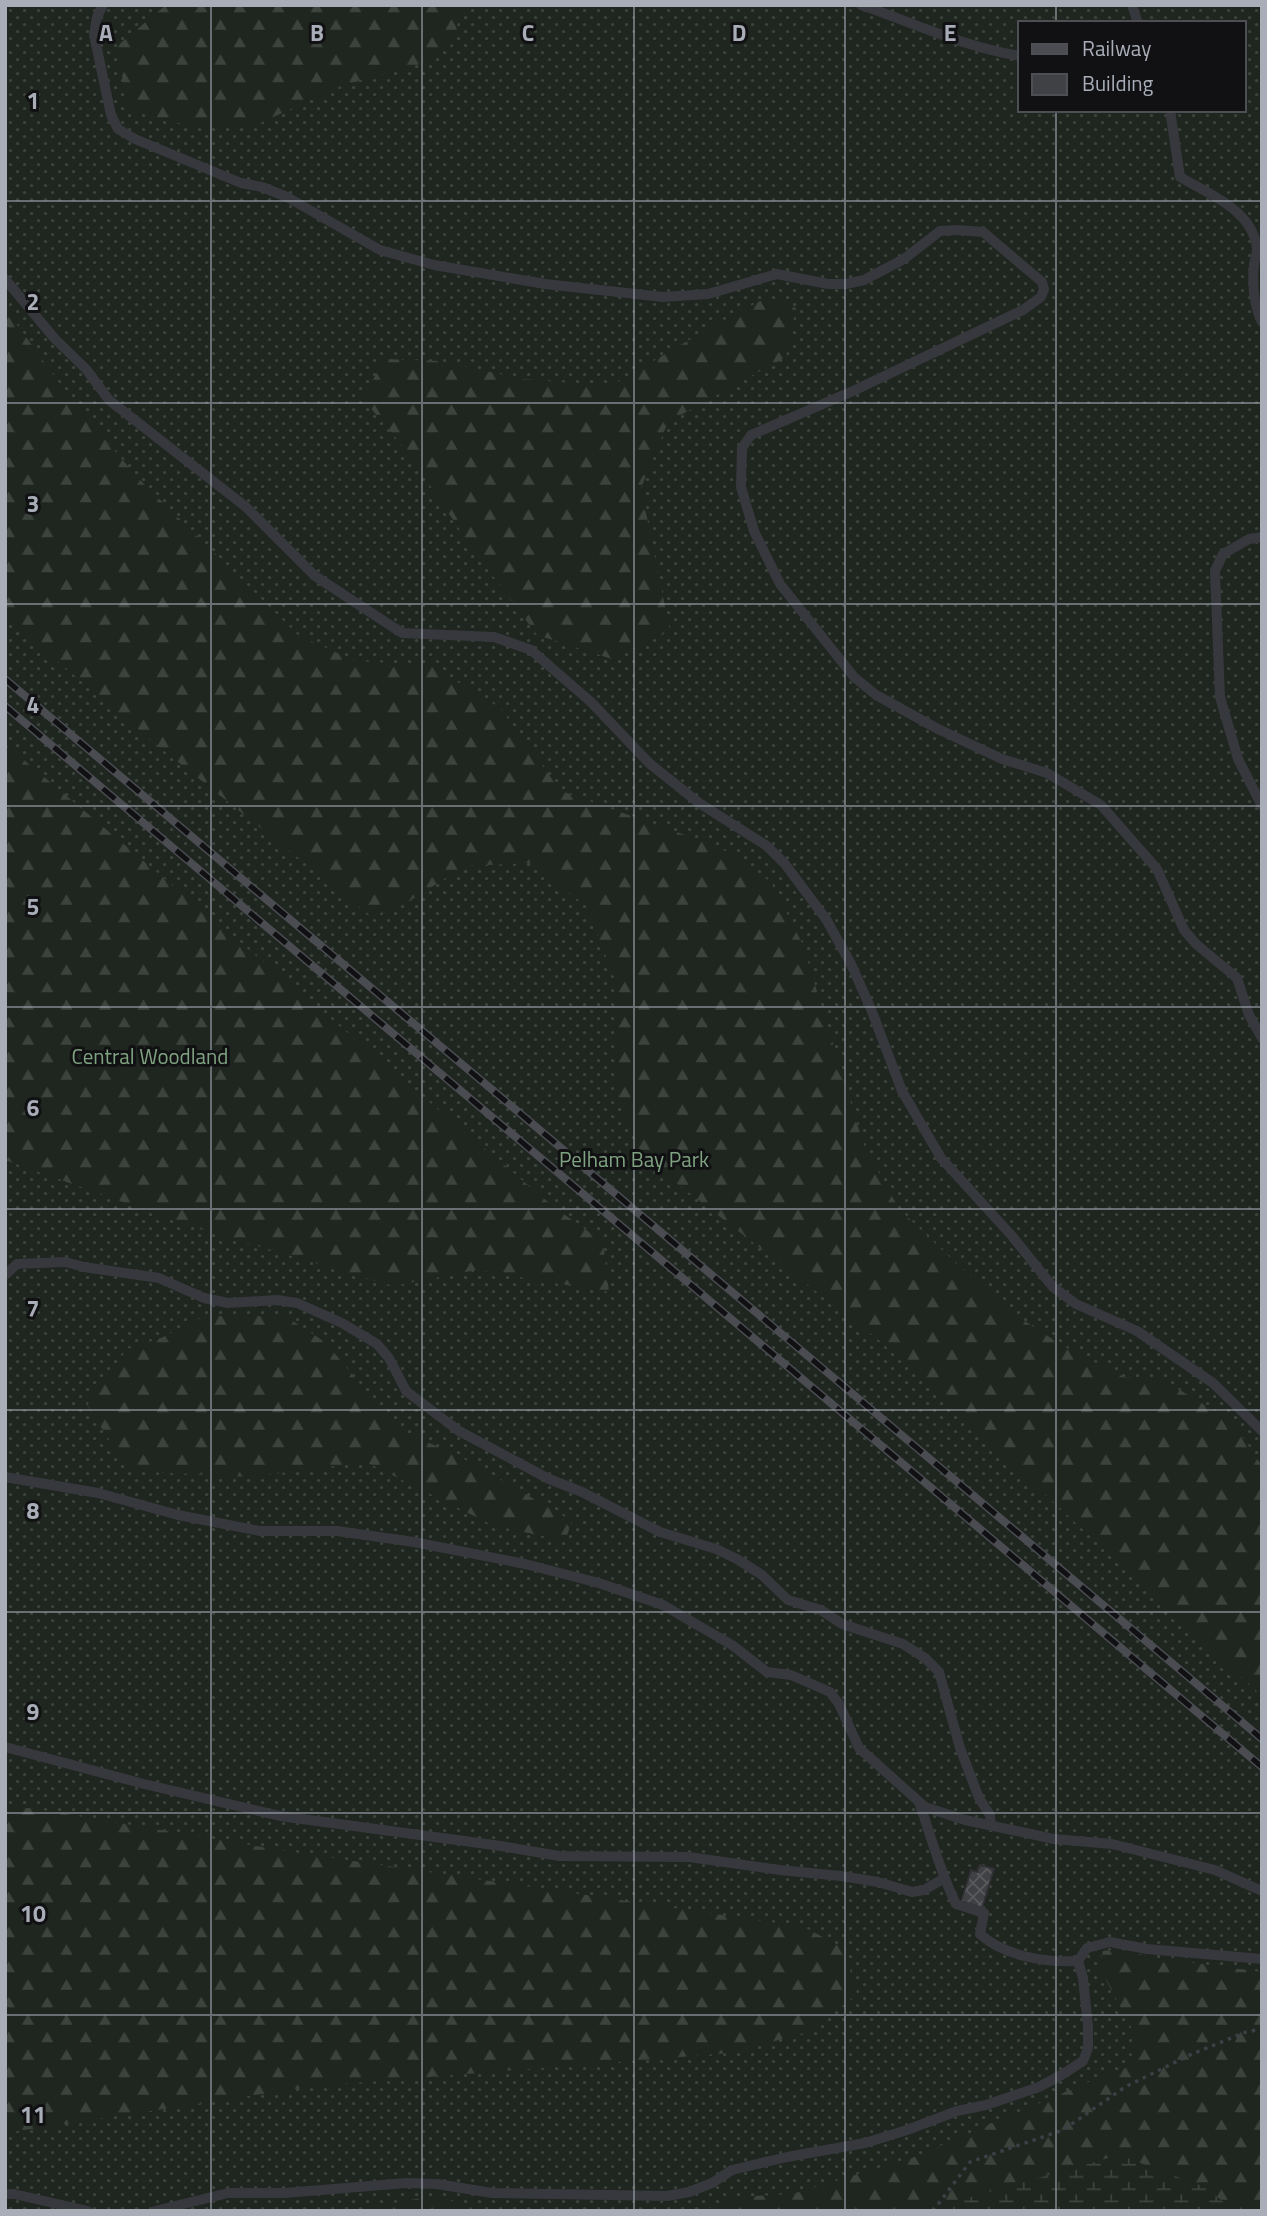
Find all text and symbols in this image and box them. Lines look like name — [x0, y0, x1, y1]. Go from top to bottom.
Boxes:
text: A — [99, 15, 113, 50]
text: B — [310, 15, 324, 50]
text: C — [522, 15, 534, 50]
text: D — [732, 15, 746, 50]
text: E — [944, 15, 956, 50]
legend — [1018, 21, 1246, 112]
text: Railway — [1082, 32, 1151, 64]
text: Building — [1082, 67, 1154, 99]
text: 1 — [27, 83, 39, 118]
text: 2 — [27, 284, 39, 319]
text: 3 — [27, 486, 39, 521]
text: 4 — [27, 687, 39, 722]
text: 5 — [27, 889, 39, 924]
park label: Central Woodland — [72, 1040, 228, 1072]
text: 6 — [27, 1090, 40, 1125]
park label: Pelham Bay Park — [559, 1143, 709, 1175]
text: 7 — [27, 1291, 39, 1326]
text: 8 — [27, 1493, 40, 1528]
text: 9 — [27, 1694, 40, 1729]
text: 10 — [20, 1896, 46, 1931]
text: 11 — [20, 2097, 46, 2132]

